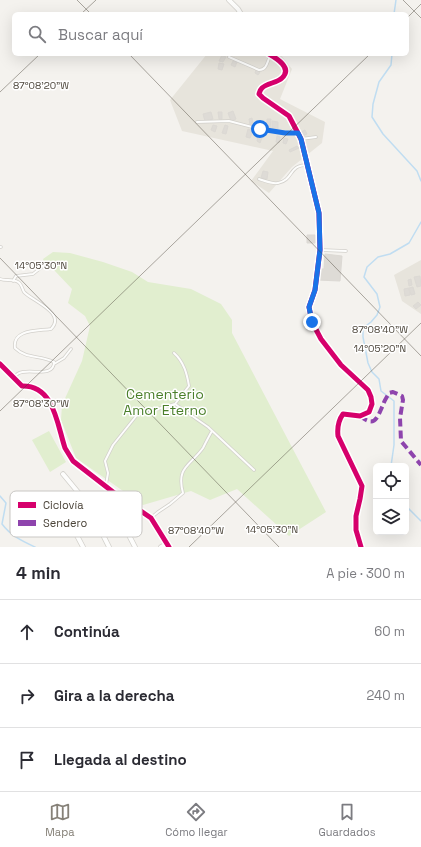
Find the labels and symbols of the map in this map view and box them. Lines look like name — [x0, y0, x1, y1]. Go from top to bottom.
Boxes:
text: 87°08'20"W — [13, 79, 69, 92]
route start — [251, 120, 269, 138]
text: 14°05'30"N — [15, 259, 67, 272]
route end — [303, 313, 321, 331]
text: 87°08'40"W — [352, 323, 408, 336]
text: 14°05'20"N — [354, 342, 406, 355]
park label: Cementerio Amor Eterno — [123, 385, 207, 419]
text: 87°08'30"W — [13, 397, 69, 410]
legend — [10, 491, 142, 537]
text: Ciclovía — [43, 498, 84, 512]
text: Sendero — [43, 516, 88, 530]
text: 14°05'30"N — [246, 523, 298, 536]
text: 87°08'40"W — [168, 524, 224, 537]

